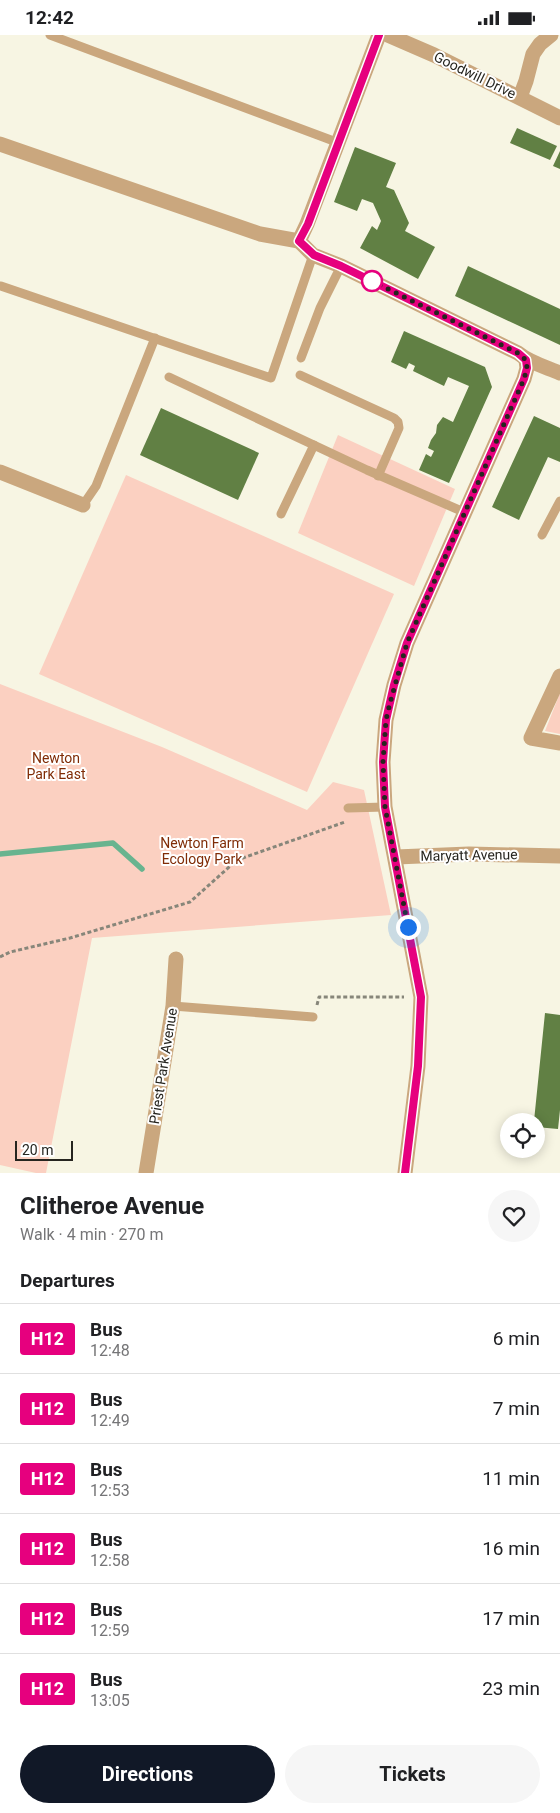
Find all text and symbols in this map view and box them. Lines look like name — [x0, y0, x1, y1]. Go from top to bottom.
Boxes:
text: 12:42 — [25, 6, 74, 29]
street label: Goodwill Drive — [431, 48, 519, 102]
unlabelled marker — [361, 270, 383, 292]
park label: Newton Park East — [26, 750, 86, 782]
park label: Newton Farm Ecology Park — [160, 835, 244, 867]
street label: Maryatt Avenue — [420, 846, 518, 864]
your location — [396, 915, 421, 940]
street label: Priest Park Avenue — [146, 1007, 180, 1125]
map controls — [500, 1113, 545, 1158]
button: locate — [500, 1113, 545, 1158]
scale bar — [15, 1138, 72, 1161]
text: 20 m — [22, 1142, 54, 1158]
button: heart — [488, 1190, 540, 1242]
text: Clitheroe Avenue — [20, 1192, 204, 1220]
text: Walk · 4 min · 270 m — [20, 1225, 164, 1244]
text: Departures — [20, 1269, 115, 1292]
text: Bus — [90, 1318, 123, 1341]
text: 6 min — [493, 1327, 540, 1350]
text: H12 — [31, 1328, 64, 1349]
text: 12:48 — [90, 1341, 130, 1360]
text: Bus — [90, 1388, 123, 1411]
text: 7 min — [493, 1397, 540, 1420]
text: H12 — [31, 1398, 64, 1419]
text: 12:49 — [90, 1411, 130, 1430]
text: Bus — [90, 1458, 123, 1481]
text: 11 min — [482, 1467, 540, 1490]
text: H12 — [31, 1468, 64, 1489]
text: 12:53 — [90, 1481, 130, 1500]
text: Bus — [90, 1528, 123, 1551]
text: 16 min — [482, 1537, 540, 1560]
text: H12 — [31, 1538, 64, 1559]
text: 12:58 — [90, 1551, 130, 1570]
text: Bus — [90, 1598, 123, 1621]
text: 17 min — [482, 1607, 540, 1630]
text: H12 — [31, 1608, 64, 1629]
text: 12:59 — [90, 1621, 130, 1640]
text: Bus — [90, 1668, 123, 1691]
text: 23 min — [482, 1677, 540, 1700]
text: H12 — [31, 1678, 64, 1699]
text: 13:05 — [90, 1691, 130, 1710]
button: Directions — [20, 1745, 275, 1803]
button: Tickets — [285, 1745, 540, 1803]

